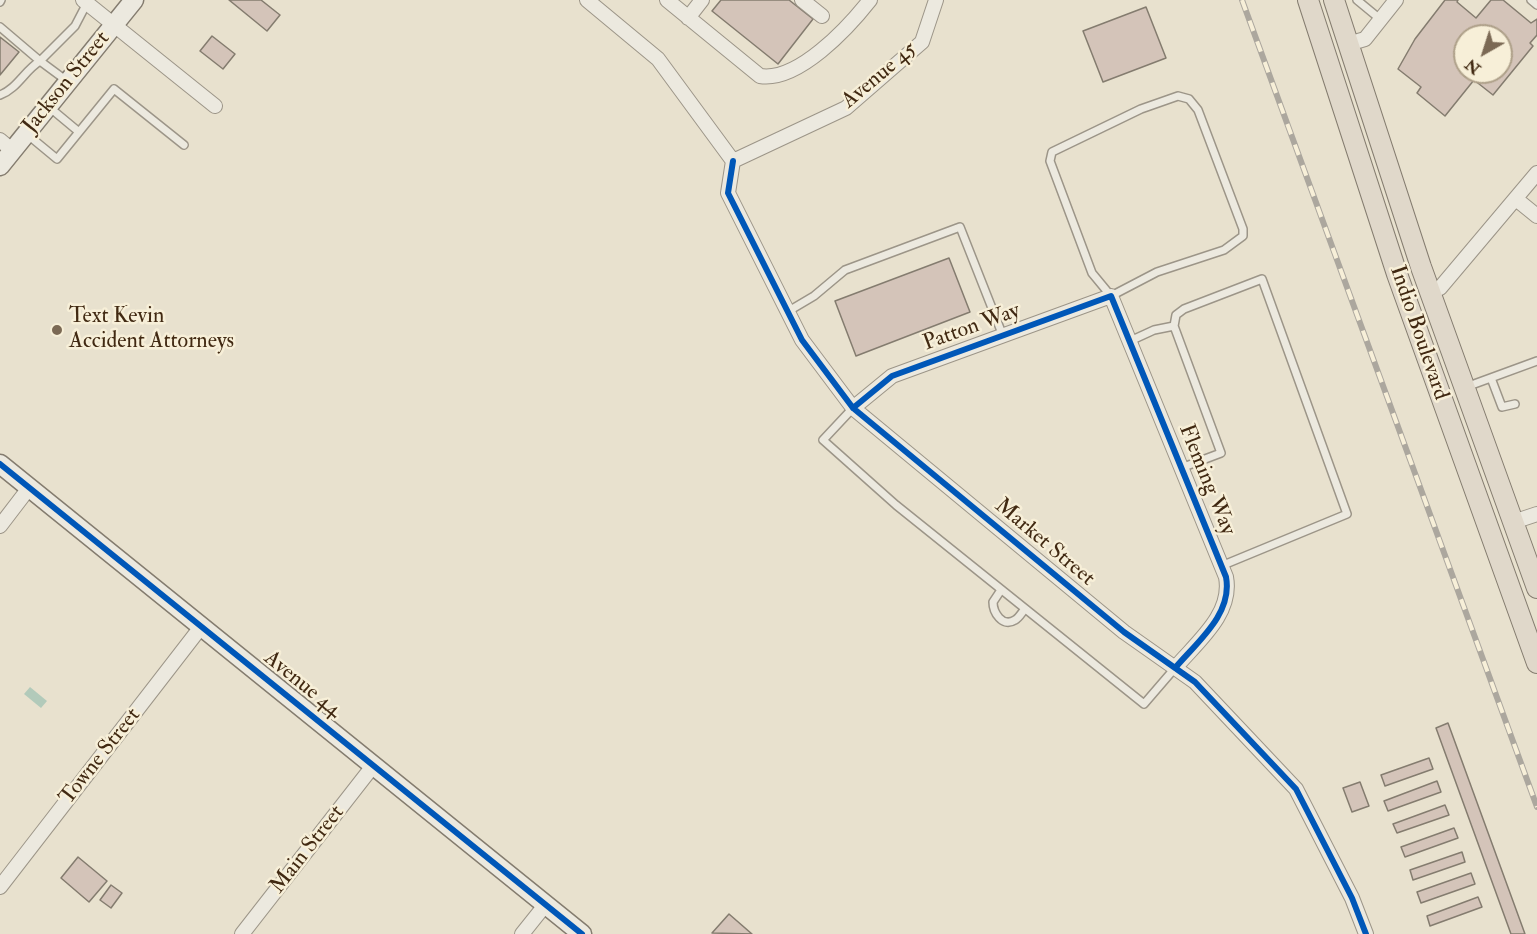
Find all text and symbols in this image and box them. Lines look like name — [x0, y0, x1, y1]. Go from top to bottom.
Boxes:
north arrow — [1453, 24, 1513, 84]
street label: Jackson Street — [18, 27, 116, 139]
street label: Avenue 45 — [837, 37, 923, 115]
text: N — [1461, 54, 1485, 79]
street label: Indio Boulevard — [1383, 262, 1453, 404]
street label: Patton Way — [920, 298, 1024, 358]
place label: Text Kevin Accident Attorneys — [69, 304, 234, 356]
marker: Text Kevin Accident Attorneys — [50, 323, 64, 337]
street label: Fleming Way — [1172, 421, 1240, 539]
street label: Market Street — [989, 494, 1099, 592]
street label: Avenue 44 — [258, 646, 346, 724]
street label: Towne Street — [55, 703, 147, 811]
street label: Main Street — [265, 800, 351, 900]

